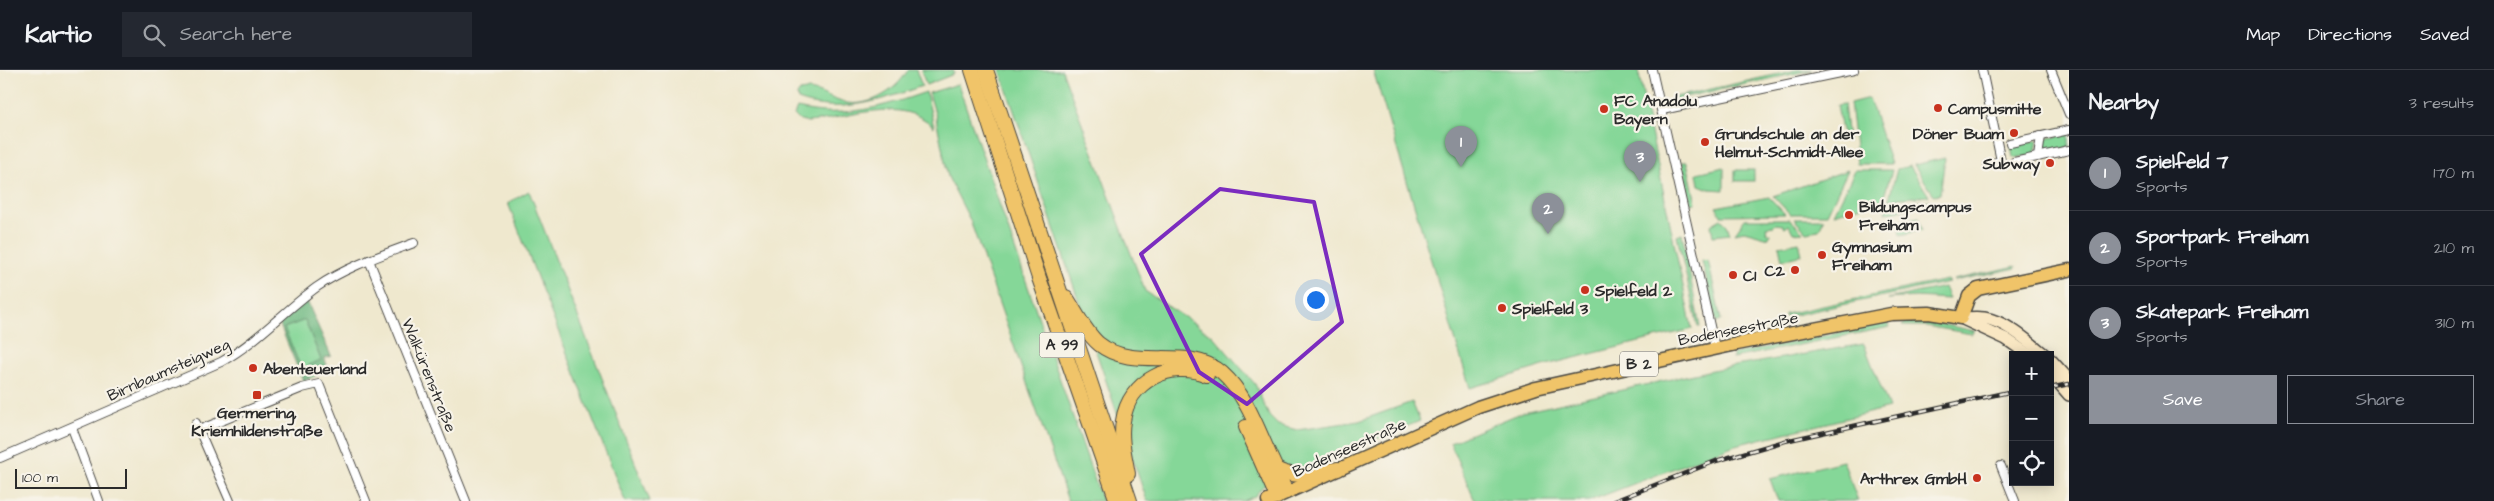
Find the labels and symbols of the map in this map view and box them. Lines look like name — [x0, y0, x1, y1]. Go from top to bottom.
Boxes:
place label: FC Anadolu Bayern — [1614, 90, 1697, 131]
place label: Campusmitte — [1948, 98, 2042, 120]
marker: Campusmitte — [1932, 102, 1944, 114]
marker: FC Anadolu Bayern — [1598, 103, 1610, 115]
place label: Grundschule an der Helmut-Schmidt-Allee — [1715, 123, 1864, 163]
place label: Döner Buam — [1913, 123, 2005, 145]
pin: 1 — [1445, 126, 1477, 167]
marker: Döner Buam — [2008, 127, 2020, 139]
marker: Grundschule an der Helmut-Schmidt-Allee — [1699, 136, 1711, 148]
pin: 3 — [1624, 141, 1656, 182]
place label: Subway — [1982, 153, 2040, 176]
marker: Subway — [2044, 157, 2056, 169]
pin: 2 — [1532, 193, 1564, 234]
place label: Bildungscampus Freiham — [1859, 196, 1972, 236]
marker: Bildungscampus Freiham — [1843, 209, 1855, 221]
place label: Gymnasium Freiham — [1832, 236, 1912, 276]
marker: Gymnasium Freiham — [1816, 249, 1828, 261]
place label: C2 — [1765, 260, 1786, 282]
marker: C2 — [1789, 264, 1801, 276]
place label: C1 — [1743, 265, 1757, 287]
marker: C1 — [1727, 269, 1739, 281]
place label: Spielfeld 2 — [1594, 280, 1673, 302]
marker: Spielfeld 2 — [1579, 284, 1591, 296]
your location — [1303, 287, 1329, 313]
place label: Spielfeld 3 — [1511, 298, 1589, 320]
marker: Spielfeld 3 — [1496, 302, 1508, 314]
street label: Bodenseestraße — [1676, 306, 1801, 351]
street label: Walkürenstraße — [396, 315, 462, 436]
road number: A 99 — [1040, 332, 1084, 358]
street label: Birnbaumsteigweg — [104, 333, 234, 408]
road number: B 2 — [1620, 352, 1658, 376]
place label: Abenteuerland — [263, 358, 367, 380]
marker: Abenteuerland — [247, 362, 259, 374]
marker: Germering, Kriemhildenstraße — [251, 389, 263, 401]
place label: Germering, Kriemhildenstraße — [191, 402, 323, 442]
street label: Bodenseestraße — [1289, 413, 1410, 483]
scale bar — [15, 466, 128, 489]
place label: Arthrex GmbH — [1860, 468, 1967, 490]
marker: Arthrex GmbH — [1971, 472, 1983, 484]

